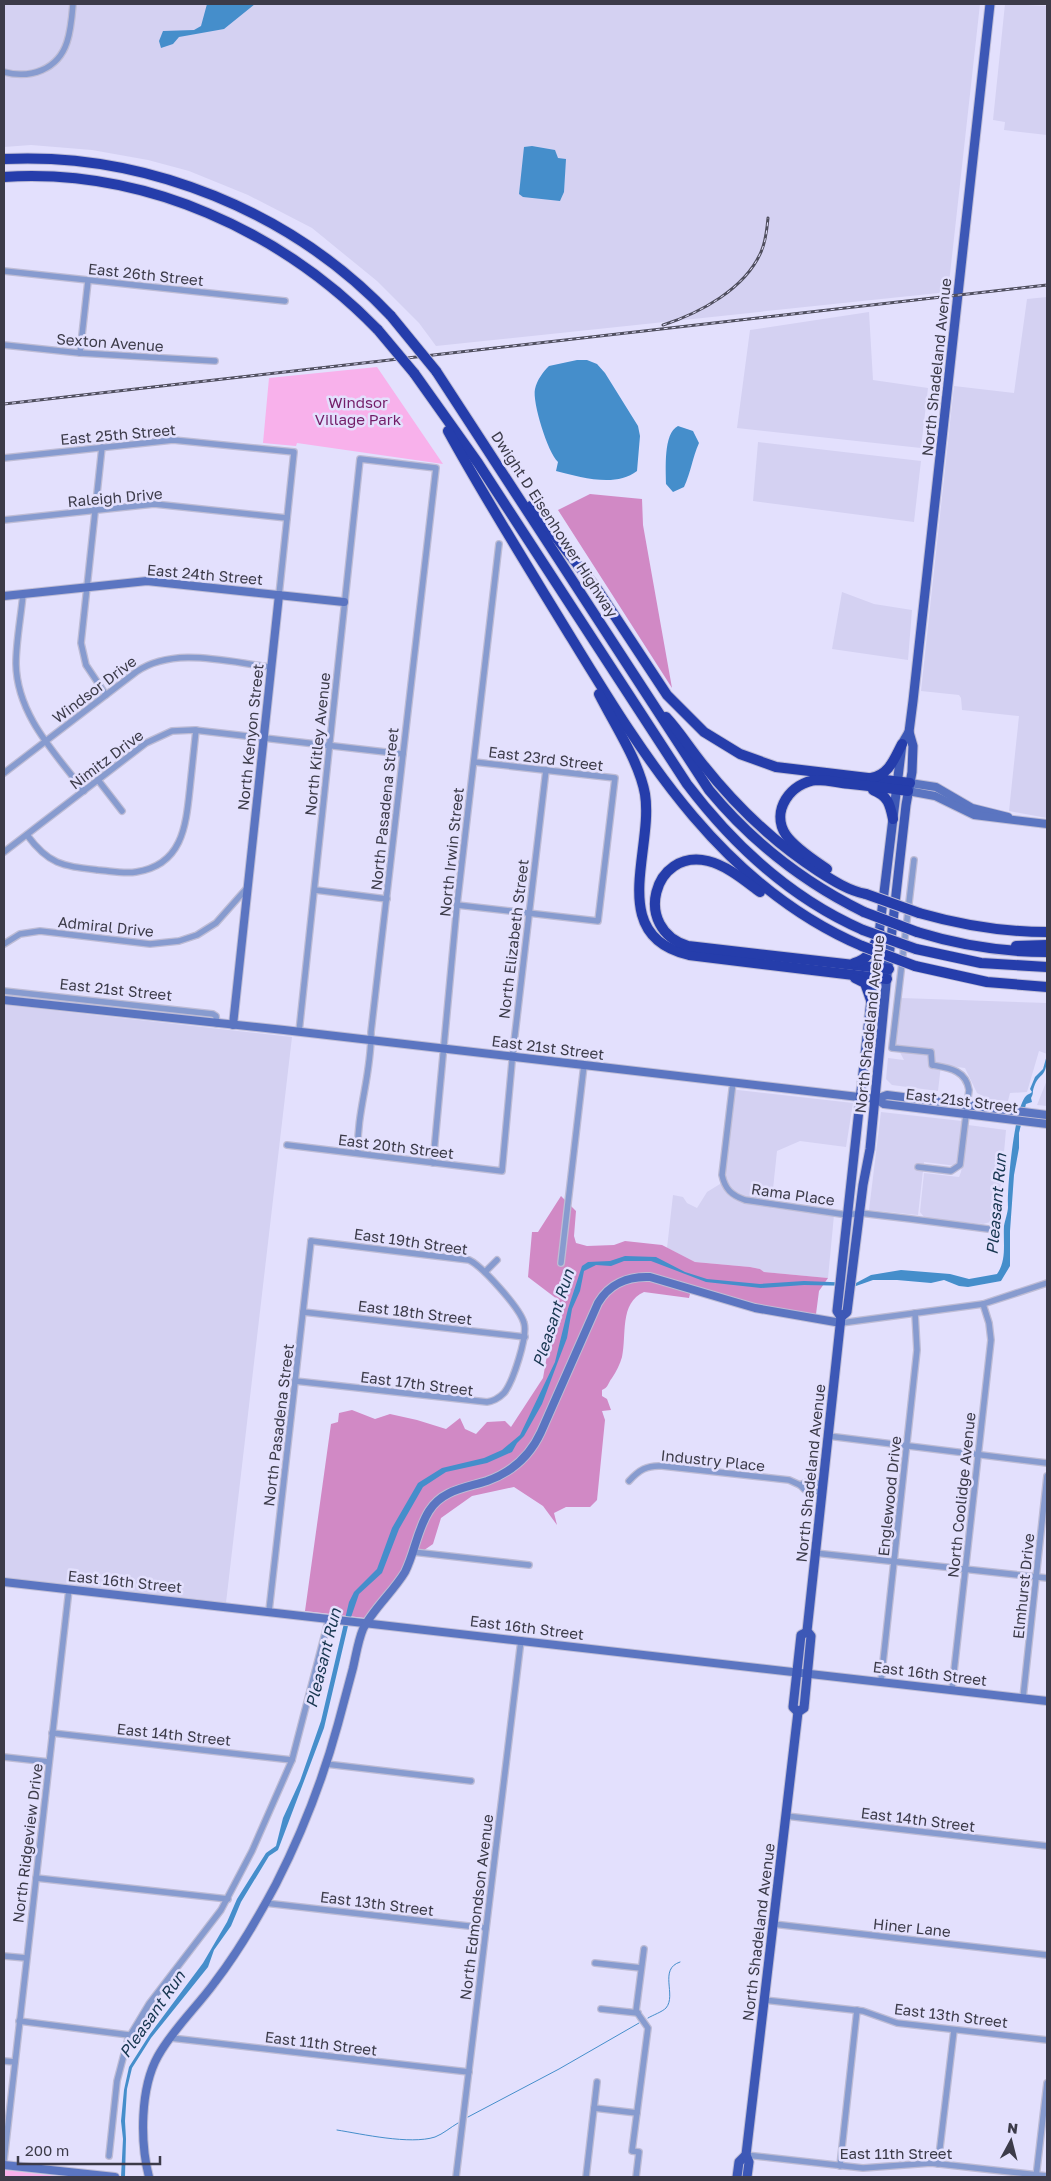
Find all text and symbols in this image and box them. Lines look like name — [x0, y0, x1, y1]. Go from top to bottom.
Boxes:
street label: East 26th Street — [87, 259, 205, 289]
street label: North Shadeland Avenue — [918, 277, 954, 457]
street label: Sexton Avenue — [56, 329, 165, 355]
park label: Windsor Village Park — [315, 393, 402, 428]
street label: East 25th Street — [59, 420, 177, 448]
street label: Dwight D Eisenhower Highway — [488, 427, 622, 621]
street label: Raleigh Drive — [67, 484, 164, 510]
street label: East 24th Street — [146, 560, 264, 588]
street label: Windsor Drive — [48, 651, 140, 726]
street label: North Kenyon Street — [233, 663, 267, 811]
street label: North Kitley Avenue — [301, 671, 334, 817]
street label: Nimitz Drive — [66, 725, 147, 793]
street label: North Pasadena Street — [366, 727, 402, 891]
street label: East 23rd Street — [487, 742, 605, 774]
street label: North Irwin Street — [435, 786, 467, 918]
street label: North Elizabeth Street — [494, 858, 532, 1020]
street label: Admiral Drive — [57, 912, 155, 940]
street label: North Shadeland Avenue — [851, 934, 887, 1114]
street label: East 21st Street — [59, 974, 173, 1004]
street label: East 21st Street — [491, 1031, 605, 1063]
street label: East 21st Street — [905, 1084, 1019, 1116]
street label: East 20th Street — [337, 1130, 455, 1162]
water label: Pleasant Run — [982, 1151, 1010, 1255]
street label: Rama Place — [750, 1179, 836, 1209]
street label: East 19th Street — [353, 1224, 469, 1258]
water label: Pleasant Run — [528, 1266, 579, 1369]
street label: East 18th Street — [357, 1296, 473, 1328]
street label: North Pasadena Street — [259, 1343, 297, 1507]
street label: East 17th Street — [359, 1367, 475, 1399]
street label: North Shadeland Avenue — [792, 1383, 828, 1563]
street label: North Coolidge Avenue — [943, 1411, 979, 1579]
street label: Englewood Drive — [874, 1435, 904, 1557]
street label: Industry Place — [660, 1446, 766, 1474]
street label: Elmhurst Drive — [1008, 1532, 1038, 1640]
street label: East 16th Street — [67, 1566, 183, 1596]
water label: Pleasant Run — [301, 1605, 345, 1710]
street label: East 16th Street — [469, 1611, 585, 1643]
street label: East 16th Street — [872, 1657, 988, 1689]
street label: East 14th Street — [116, 1719, 232, 1749]
street label: North Ridgeview Drive — [8, 1762, 46, 1924]
street label: East 14th Street — [860, 1803, 976, 1835]
street label: North Edmondson Avenue — [456, 1813, 496, 2001]
street label: North Shadeland Avenue — [738, 1842, 778, 2022]
street label: East 13th Street — [319, 1887, 435, 1919]
street label: Hiner Lane — [872, 1914, 952, 1940]
water label: Pleasant Run — [115, 1966, 190, 2061]
street label: East 13th Street — [893, 1999, 1009, 2031]
street label: East 11th Street — [264, 2027, 378, 2059]
north arrow — [986, 2116, 1036, 2166]
text: N — [1006, 2119, 1019, 2137]
scale bar — [18, 2134, 160, 2166]
text: 200 m — [25, 2141, 69, 2159]
street label: East 11th Street — [839, 2144, 953, 2162]

